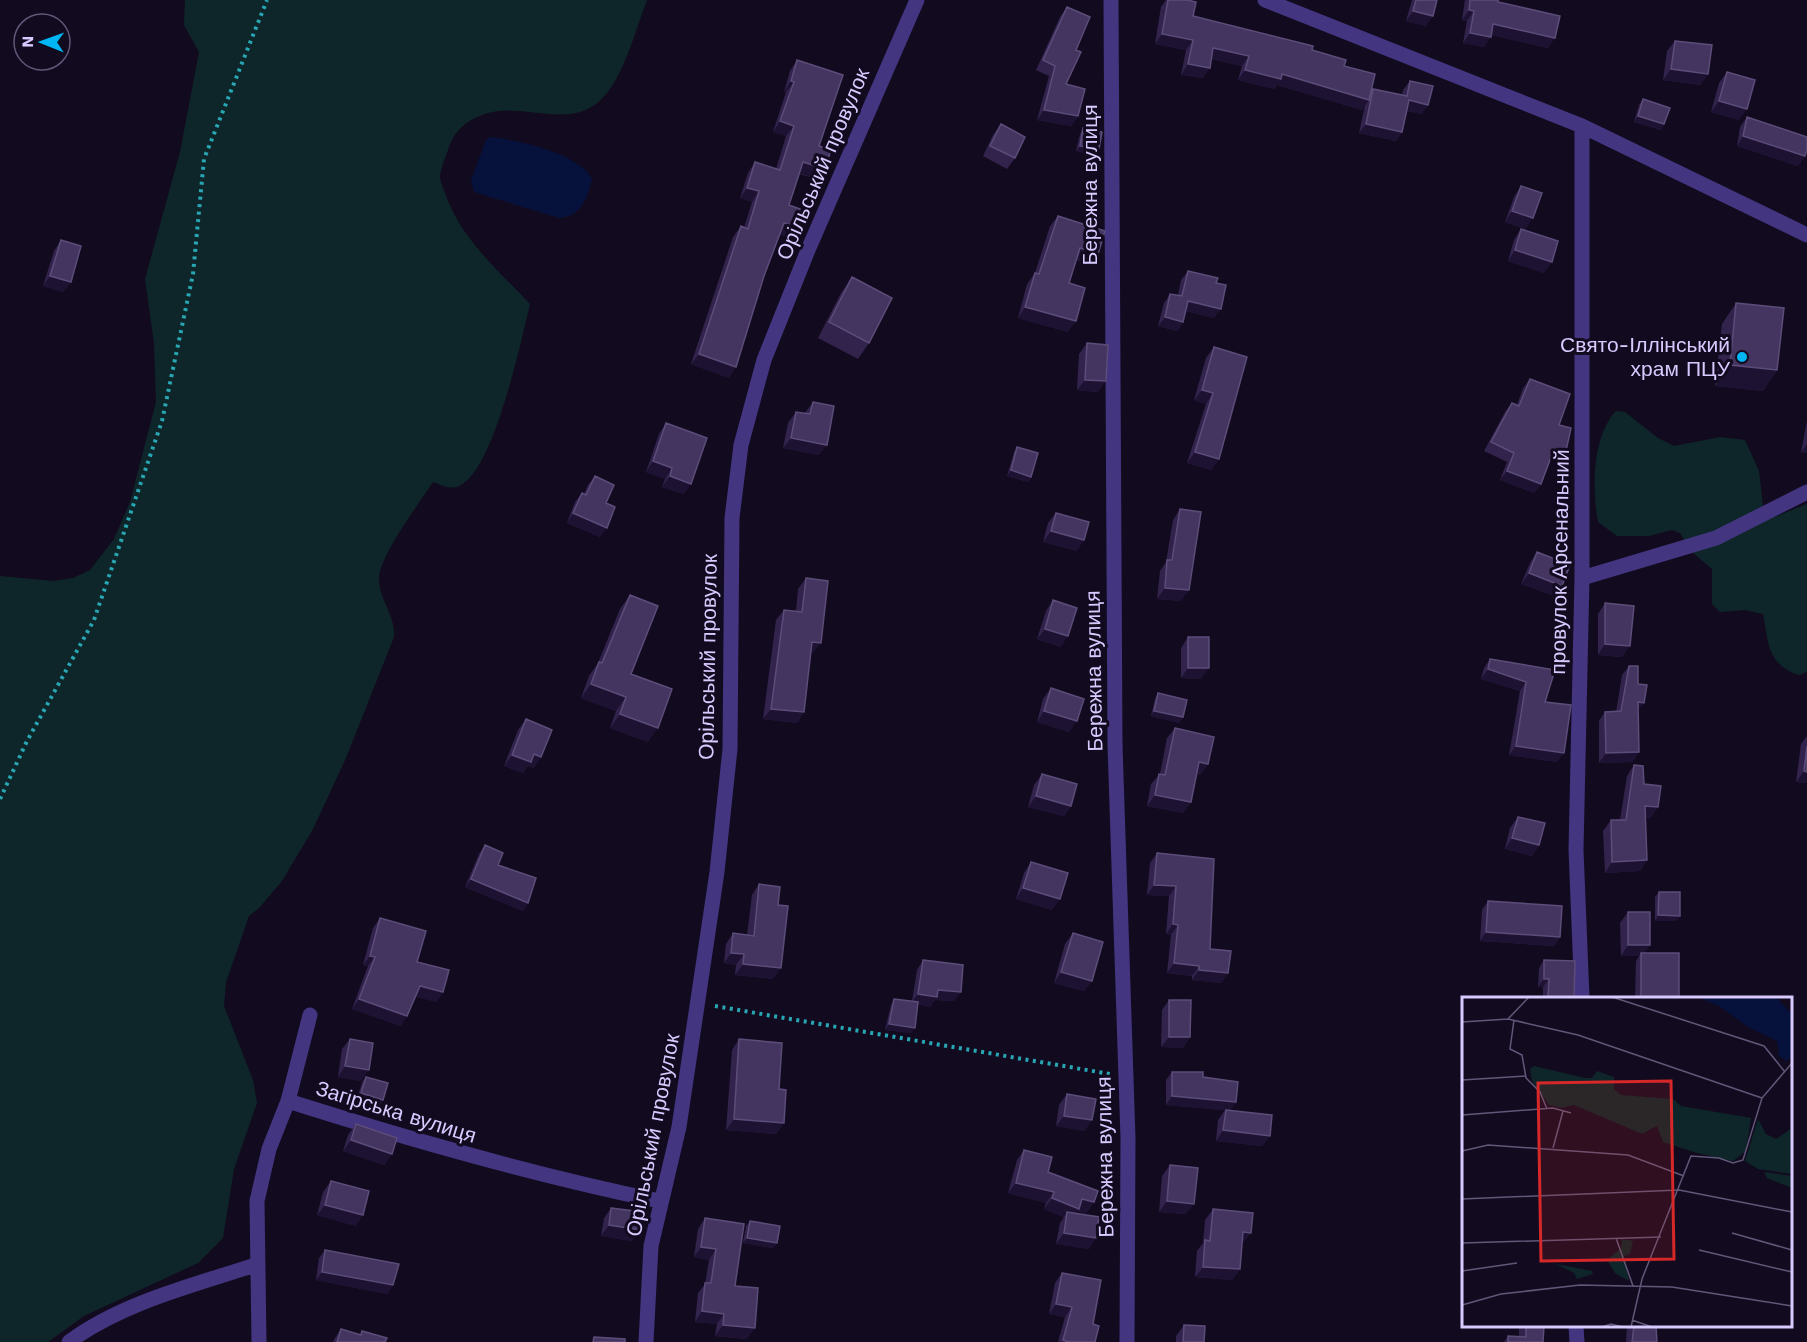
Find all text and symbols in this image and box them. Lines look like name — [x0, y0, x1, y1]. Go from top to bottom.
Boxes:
north arrow — [12, 12, 72, 72]
text: N — [18, 36, 37, 48]
street label: Орільський провулок — [771, 63, 875, 263]
street label: Бережна вулиця — [1077, 104, 1102, 266]
place label: Свято-Іллінський храм ПЦУ — [1560, 332, 1731, 381]
marker: Свято-Іллінський храм ПЦУ — [1735, 350, 1749, 364]
street label: провулок Арсенальний — [1545, 449, 1574, 675]
street label: Орільський провулок — [693, 553, 722, 760]
street label: Бережна вулиця — [1080, 590, 1107, 752]
inset map — [1462, 997, 1792, 1327]
street label: Орільський провулок — [621, 1031, 685, 1238]
street label: Загірська вулиця — [313, 1075, 479, 1148]
street label: Бережна вулиця — [1091, 1076, 1118, 1238]

